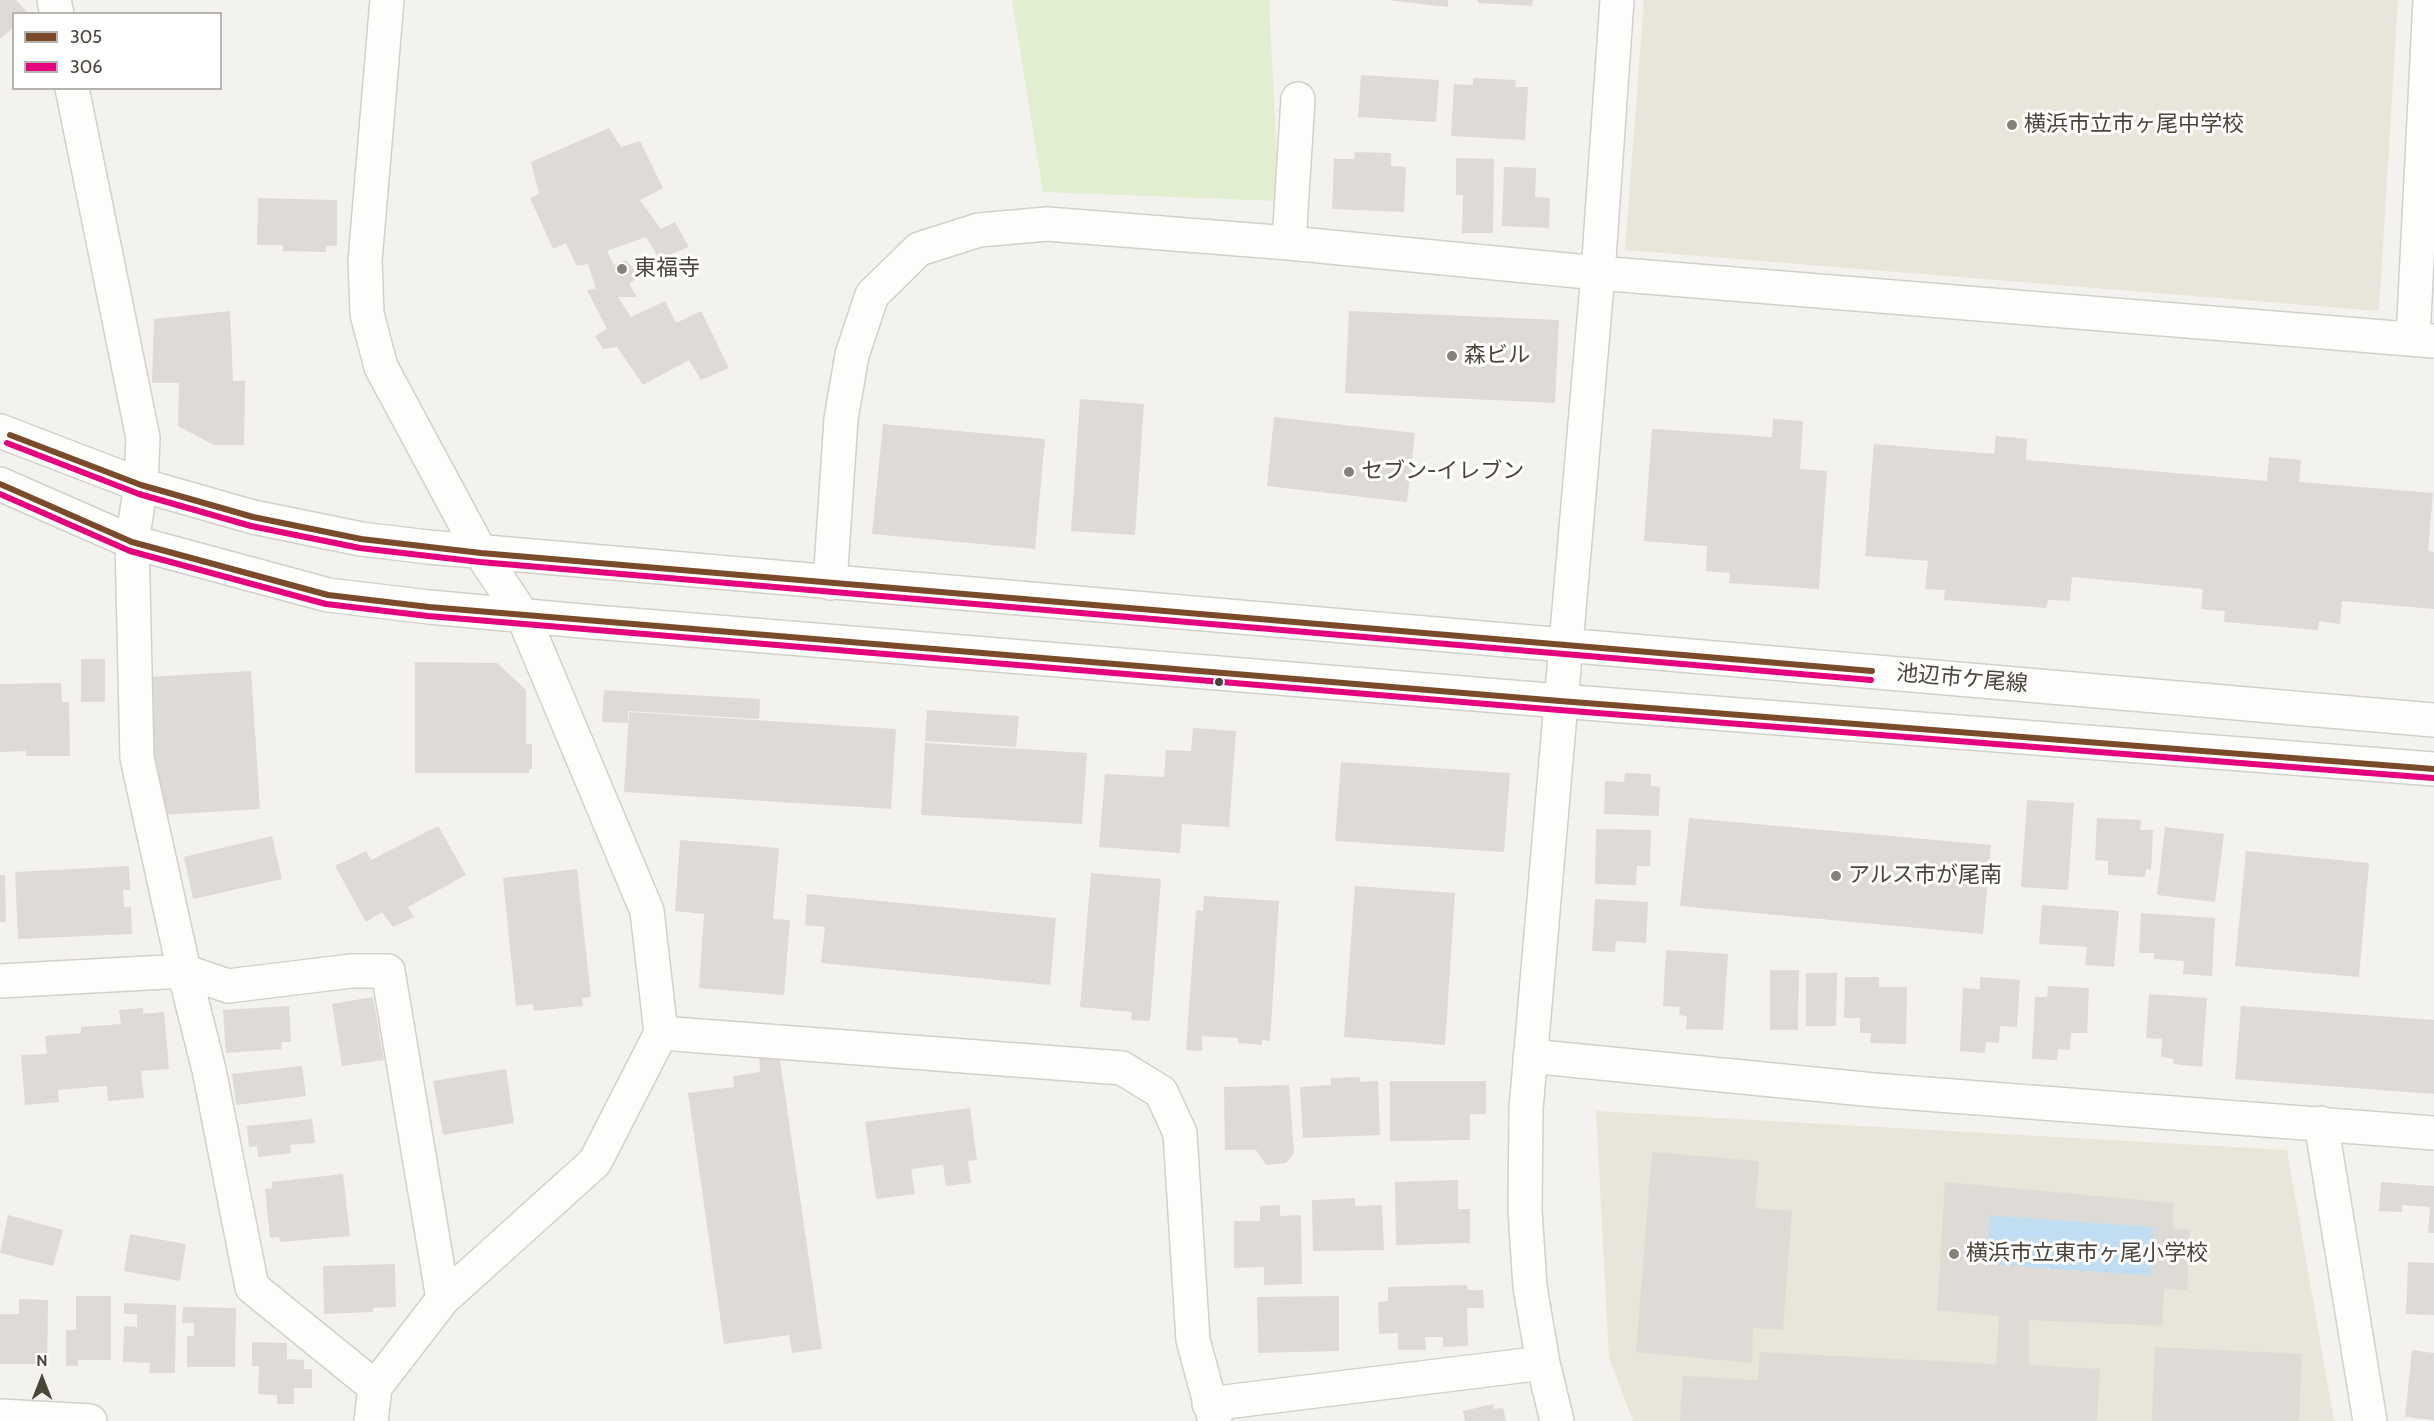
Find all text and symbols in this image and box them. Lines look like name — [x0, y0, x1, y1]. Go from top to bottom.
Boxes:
legend — [12, 12, 222, 90]
text: 305 — [70, 26, 102, 48]
text: 306 — [70, 56, 103, 78]
place label: 横浜市立市ヶ尾中学校 — [2024, 112, 2244, 138]
marker: 横浜市立市ヶ尾中学校 — [2005, 118, 2019, 132]
place label: 東福寺 — [634, 256, 700, 282]
marker: 東福寺 — [615, 262, 629, 276]
place label: 森ビル — [1464, 343, 1530, 369]
marker: 森ビル — [1445, 349, 1459, 363]
place label: セブン-イレブン — [1361, 459, 1524, 485]
marker: セブン-イレブン — [1342, 465, 1356, 479]
street label: 池辺市ケ尾線 — [1895, 660, 2029, 698]
unlabelled marker — [1213, 676, 1225, 688]
place label: アルス市が尾南 — [1848, 863, 2002, 889]
marker: アルス市が尾南 — [1829, 869, 1843, 883]
place label: 横浜市立東市ヶ尾小学校 — [1966, 1241, 2208, 1267]
marker: 横浜市立東市ヶ尾小学校 — [1947, 1247, 1961, 1261]
north arrow — [12, 1349, 72, 1409]
text: N — [36, 1351, 48, 1370]

